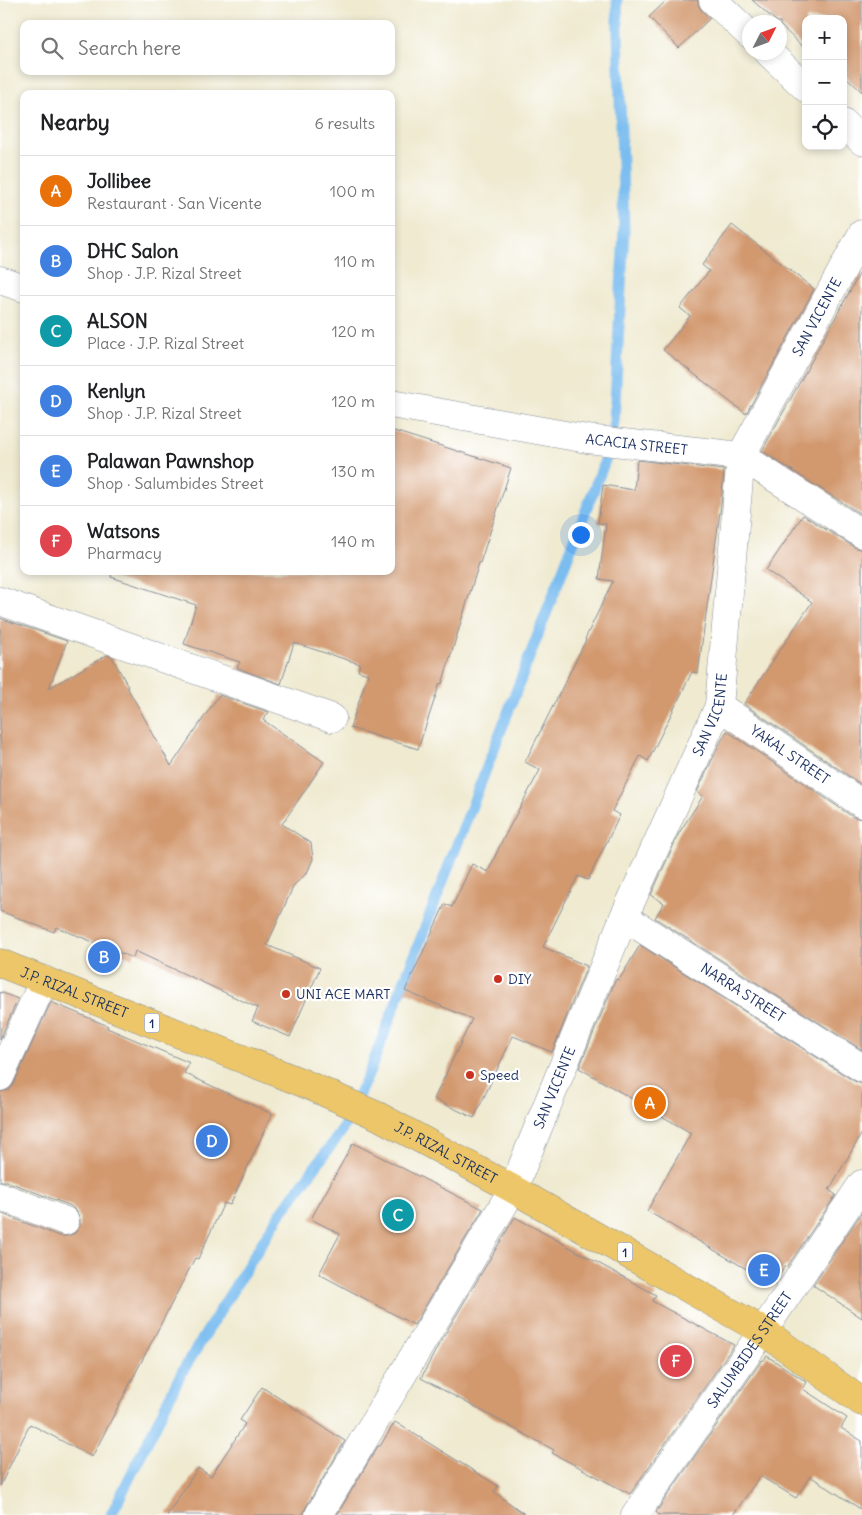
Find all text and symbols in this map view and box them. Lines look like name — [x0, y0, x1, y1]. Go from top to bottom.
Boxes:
north arrow — [742, 15, 787, 60]
map controls — [802, 15, 847, 150]
button: + — [802, 15, 847, 60]
search box — [20, 20, 395, 75]
icon: search — [38, 34, 66, 62]
text: Search here — [78, 36, 181, 60]
button: − — [802, 60, 847, 105]
button: locate — [802, 105, 847, 150]
text: Nearby — [40, 109, 110, 136]
text: 6 results — [314, 113, 375, 133]
text: Jollibee — [87, 169, 151, 193]
text: A — [51, 181, 61, 201]
text: 100 m — [330, 181, 375, 201]
text: Restaurant · San Vicente — [87, 193, 262, 213]
text: DHC Salon — [87, 239, 179, 263]
text: B — [51, 251, 61, 271]
text: 110 m — [334, 251, 375, 271]
text: Shop · J.P. Rizal Street — [87, 263, 242, 283]
street label: SAN VICENTE — [788, 274, 846, 359]
text: ALSON — [87, 309, 148, 333]
text: C — [51, 321, 61, 341]
text: 120 m — [332, 321, 375, 341]
text: Place · J.P. Rizal Street — [87, 333, 244, 353]
text: Kenlyn — [87, 379, 146, 403]
text: D — [50, 391, 62, 411]
text: 120 m — [332, 391, 375, 411]
text: Shop · J.P. Rizal Street — [87, 403, 242, 423]
street label: ACACIA STREET — [585, 430, 689, 459]
text: Palawan Pawnshop — [87, 449, 254, 473]
text: E — [51, 461, 61, 481]
text: 130 m — [331, 461, 375, 481]
text: Shop · Salumbides Street — [87, 473, 264, 493]
text: Watsons — [87, 519, 160, 543]
your location — [568, 522, 594, 548]
text: F — [51, 531, 61, 551]
text: 140 m — [331, 531, 375, 551]
text: Pharmacy — [87, 543, 162, 563]
street label: SAN VICENTE — [689, 672, 731, 759]
street label: YAKAL STREET — [747, 721, 833, 788]
pin: B — [88, 938, 120, 976]
street label: NARRA STREET — [697, 959, 789, 1026]
street label: J.P. RIZAL STREET — [18, 963, 131, 1022]
place label: DIY — [508, 970, 532, 988]
marker: DIY — [492, 973, 504, 985]
place label: UNI ACE MART — [296, 985, 391, 1003]
marker: UNI ACE MART — [280, 988, 292, 1000]
road number: 1 — [144, 1014, 160, 1032]
street label: SAN VICENTE — [530, 1044, 579, 1131]
place label: Speed — [480, 1066, 519, 1084]
marker: Speed — [464, 1069, 476, 1081]
pin: A — [634, 1084, 666, 1122]
street label: J.P. RIZAL STREET — [391, 1118, 500, 1188]
pin: D — [196, 1122, 228, 1160]
pin: C — [382, 1196, 414, 1234]
road number: 1 — [618, 1242, 632, 1262]
pin: E — [748, 1251, 780, 1289]
street label: SALUMBIDES STREET — [703, 1288, 796, 1411]
pin: F — [660, 1342, 692, 1380]

